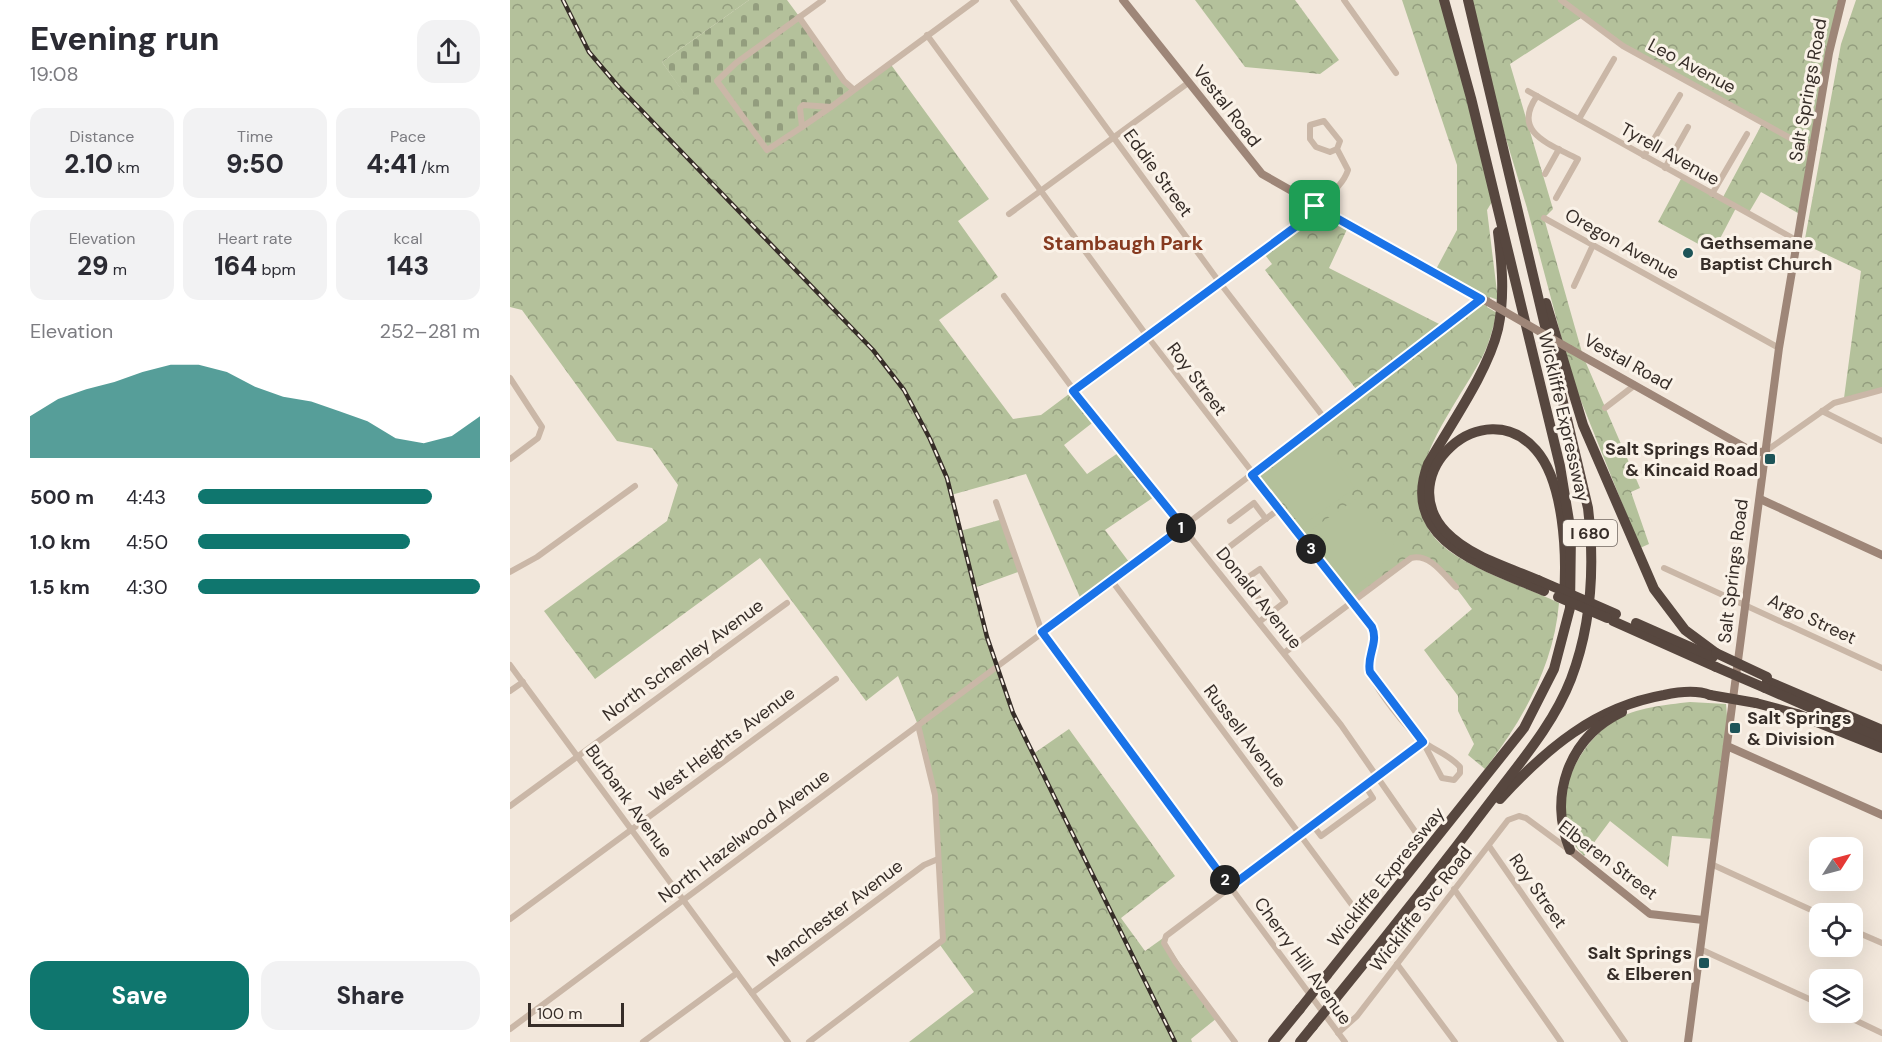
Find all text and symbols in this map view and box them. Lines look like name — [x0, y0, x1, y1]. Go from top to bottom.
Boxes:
text: Evening run — [30, 17, 219, 60]
street label: Salt Springs Road — [1784, 17, 1832, 163]
button: share — [417, 20, 480, 83]
street label: Leo Avenue — [1644, 33, 1740, 99]
street label: Vestal Road — [1188, 60, 1266, 152]
text: 19:08 — [30, 61, 79, 87]
street label: Tyrell Avenue — [1616, 117, 1724, 191]
street label: Eddie Street — [1118, 124, 1198, 222]
text: Distance — [70, 126, 134, 147]
text: Time — [237, 126, 273, 147]
text: Pace — [390, 126, 426, 147]
text: 2.10 — [64, 147, 113, 181]
text: 9:50 — [226, 147, 284, 181]
text: 4:41 — [366, 147, 417, 181]
text: km — [113, 157, 140, 178]
text: /km — [417, 157, 450, 178]
pin — [1289, 180, 1340, 231]
icon: arrive — [1298, 189, 1331, 222]
street label: Oregon Avenue — [1561, 203, 1683, 285]
text: Elevation — [69, 228, 135, 249]
text: Heart rate — [218, 228, 292, 249]
text: kcal — [394, 228, 422, 249]
district label: Stambaugh Park — [1043, 230, 1204, 256]
place label: Gethsemane Baptist Church — [1700, 231, 1832, 276]
marker: Gethsemane Baptist Church — [1681, 246, 1695, 260]
text: 29 — [77, 249, 108, 283]
text: 164 — [214, 249, 257, 283]
text: 143 — [387, 249, 429, 283]
text: m — [108, 259, 127, 280]
text: bpm — [257, 259, 296, 280]
text: Elevation — [30, 318, 113, 344]
text: 252–281 m — [379, 318, 480, 344]
street label: Vestal Road — [1580, 328, 1676, 396]
street label: Wickliffe Expressway — [1533, 330, 1595, 504]
street label: Roy Street — [1162, 337, 1232, 421]
place label: Salt Springs Road & Kincaid Road — [1605, 437, 1758, 482]
marker: Salt Springs Road & Kincaid Road — [1763, 452, 1777, 466]
text: 500 m — [30, 484, 94, 510]
text: 4:43 — [126, 484, 166, 510]
street label: Salt Springs Road — [1712, 498, 1754, 644]
pin: 1 — [1166, 513, 1196, 543]
text: 1 — [1178, 517, 1184, 538]
road number: I 680 — [1563, 520, 1617, 546]
text: 1.0 km — [30, 529, 91, 555]
text: 4:50 — [126, 529, 168, 555]
pin: 3 — [1296, 534, 1326, 564]
text: 3 — [1306, 538, 1316, 559]
street label: Donald Avenue — [1211, 542, 1307, 654]
text: 1.5 km — [30, 574, 90, 600]
text: 4:30 — [126, 574, 168, 600]
street label: Argo Street — [1764, 588, 1860, 650]
street label: North Schenley Avenue — [598, 593, 768, 727]
street label: Russell Avenue — [1198, 680, 1292, 792]
street label: West Heights Avenue — [644, 681, 800, 807]
place label: Salt Springs & Division — [1747, 706, 1852, 751]
marker: Salt Springs & Division — [1728, 721, 1742, 735]
street label: Burbank Avenue — [580, 740, 678, 862]
street label: North Hazelwood Avenue — [654, 764, 834, 908]
street label: Wickliffe Expressway — [1322, 802, 1450, 952]
street label: Elberen Street — [1554, 815, 1662, 905]
north arrow — [1809, 837, 1863, 891]
map controls — [1809, 837, 1863, 1023]
street label: Wickliffe Svc Road — [1365, 841, 1477, 977]
street label: Roy Street — [1504, 849, 1572, 933]
street label: Manchester Avenue — [762, 854, 908, 972]
pin: 2 — [1210, 865, 1240, 895]
text: 2 — [1220, 869, 1230, 890]
street label: Cherry Hill Avenue — [1249, 892, 1357, 1030]
button: locate — [1809, 903, 1863, 957]
place label: Salt Springs & Elberen — [1587, 941, 1692, 986]
marker: Salt Springs & Elberen — [1697, 956, 1711, 970]
button: Save — [30, 961, 249, 1030]
button: Share — [261, 961, 480, 1030]
button: layers — [1809, 969, 1863, 1023]
scale bar — [528, 1000, 624, 1028]
text: 100 m — [537, 1003, 582, 1024]

